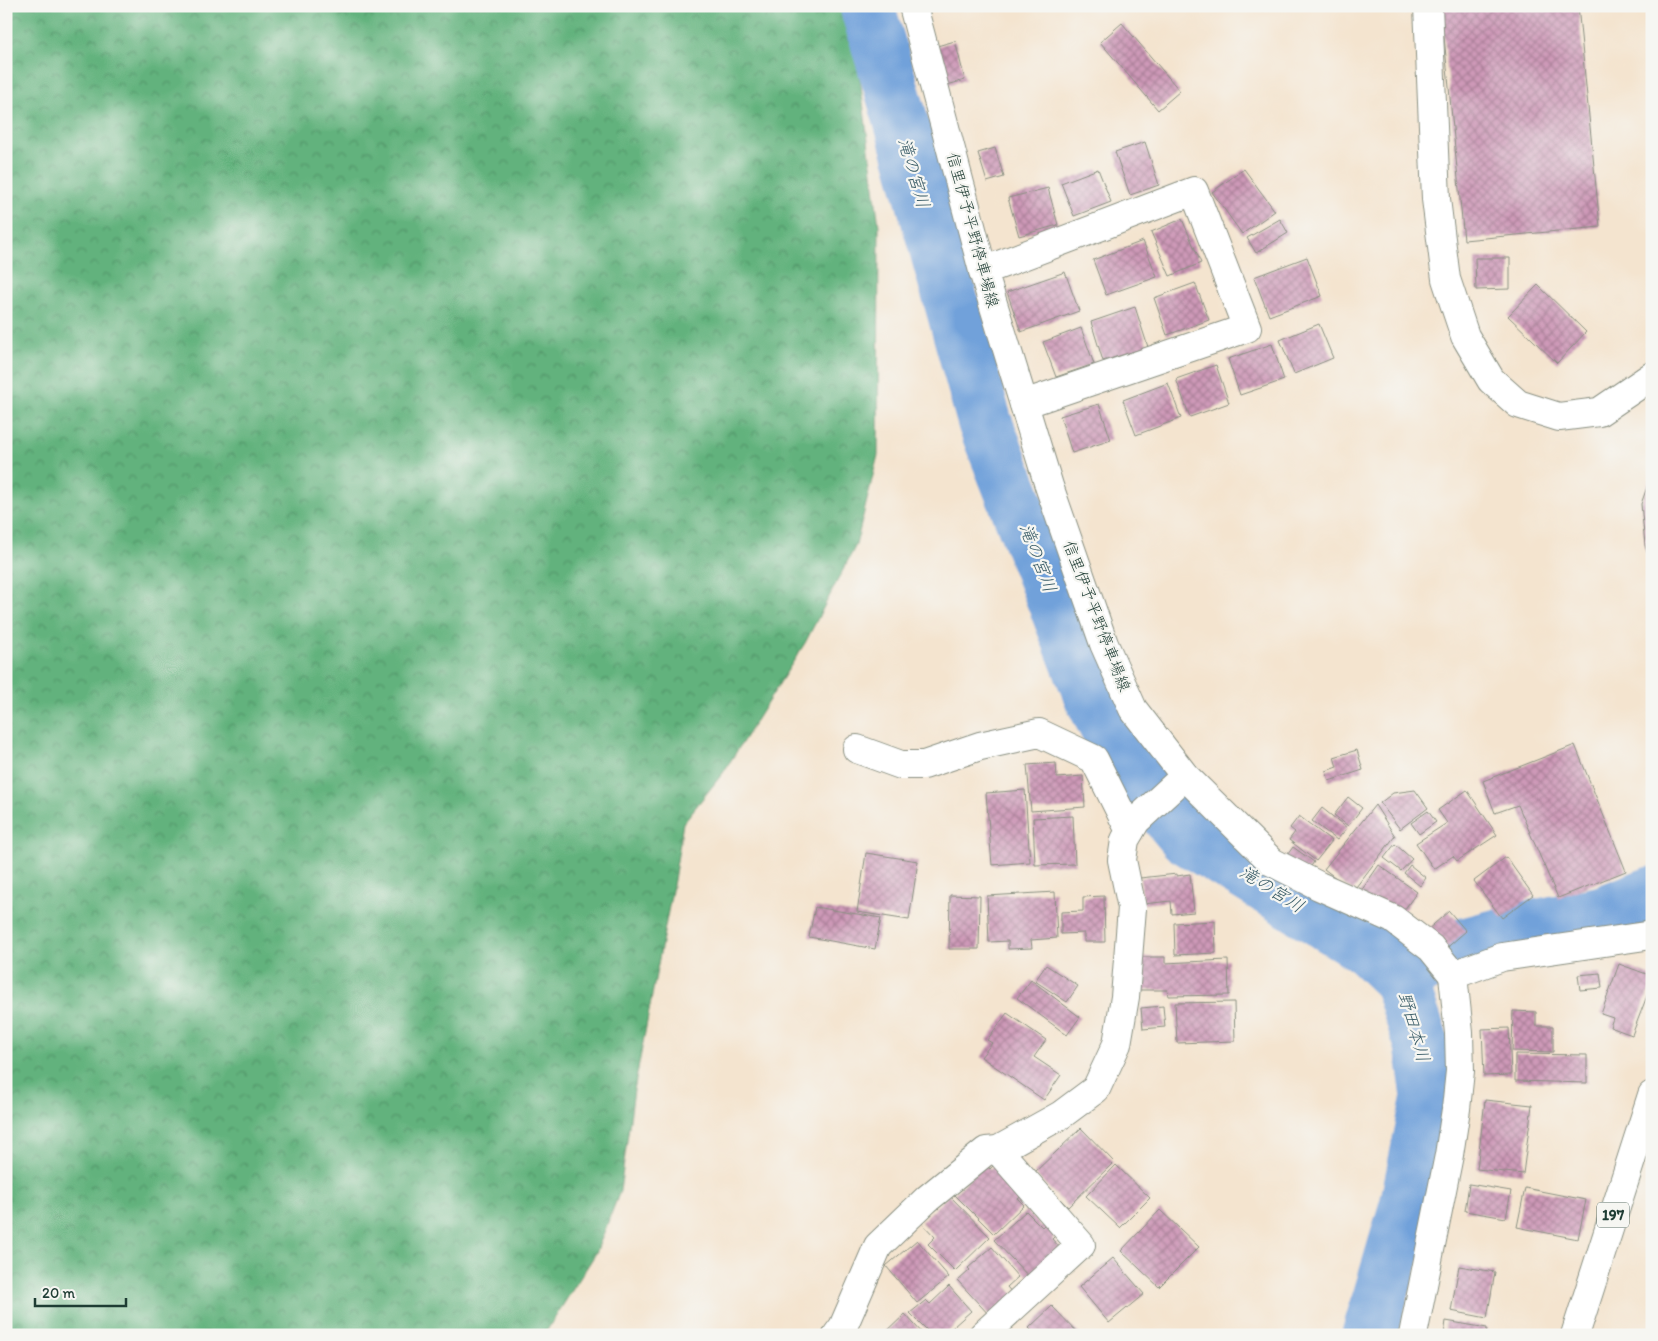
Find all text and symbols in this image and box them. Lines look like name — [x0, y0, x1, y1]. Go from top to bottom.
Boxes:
water label: 滝の宮川 — [894, 135, 934, 211]
street label: 信里伊予平野停車場線 — [943, 150, 1003, 310]
water label: 滝の宮川 — [1015, 520, 1061, 596]
street label: 信里伊予平野停車場線 — [1059, 538, 1135, 694]
water label: 滝の宮川 — [1236, 861, 1308, 917]
water label: 野田本川 — [1394, 989, 1434, 1065]
road number: 197 — [1597, 1202, 1629, 1228]
scale bar — [35, 1276, 126, 1308]
text: 20 m — [42, 1284, 76, 1302]

